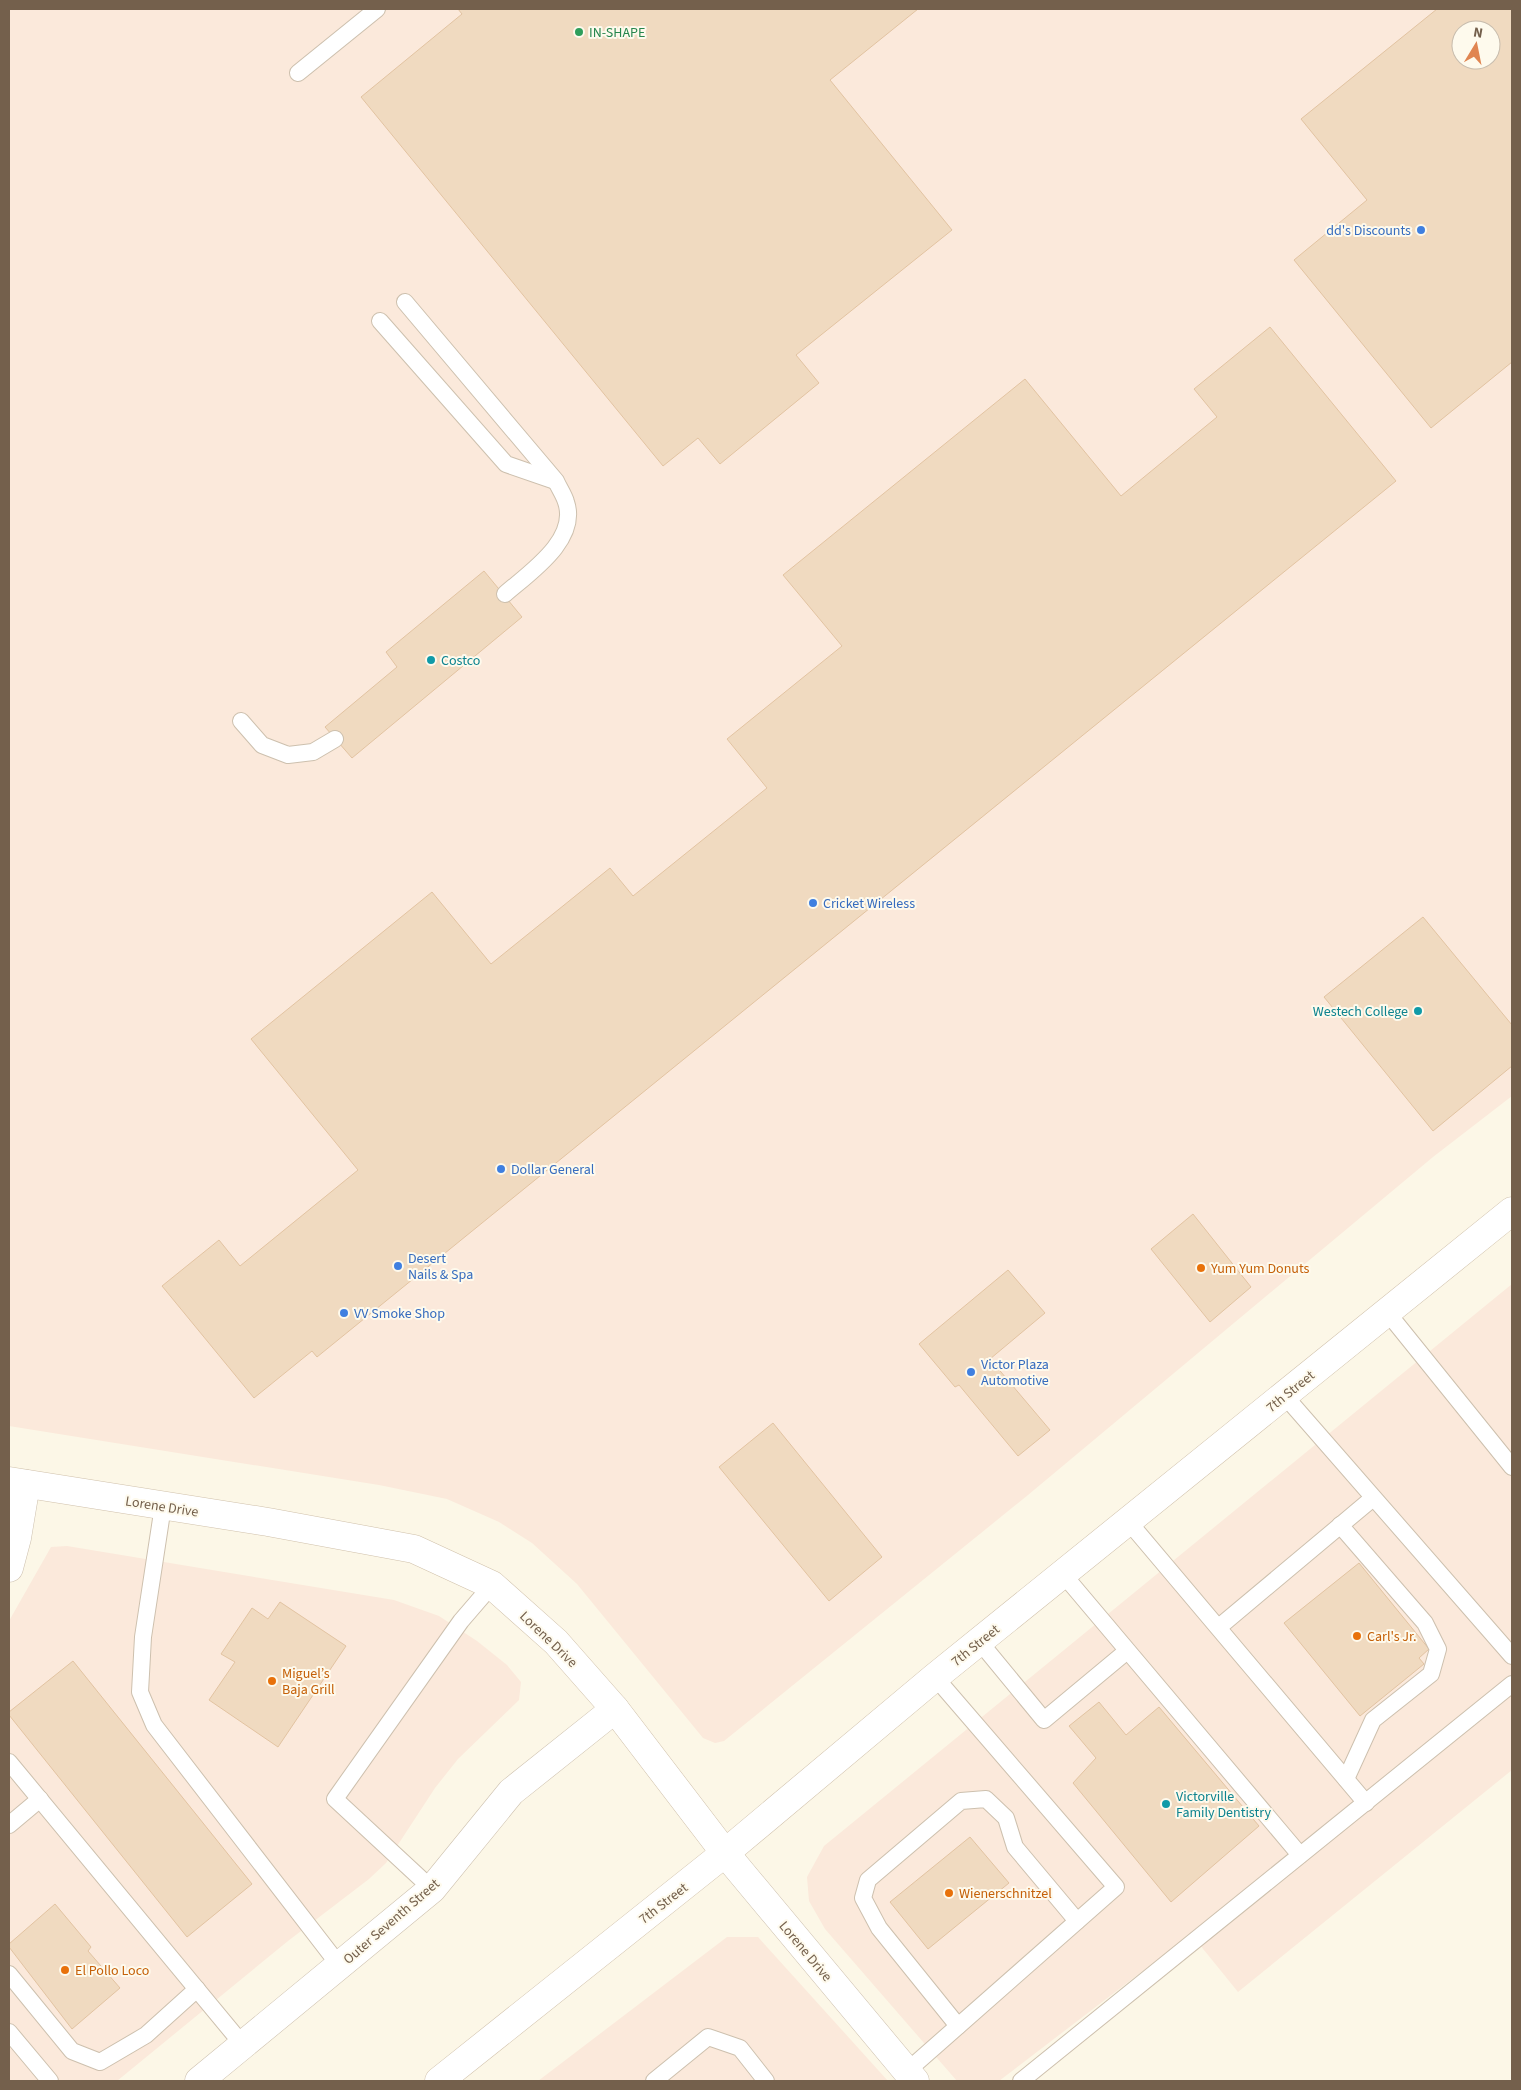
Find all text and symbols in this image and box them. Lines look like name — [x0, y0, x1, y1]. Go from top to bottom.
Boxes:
north arrow — [1451, 20, 1501, 70]
place label: IN-SHAPE — [589, 23, 645, 43]
text: N — [1472, 23, 1484, 44]
marker: IN-SHAPE — [573, 26, 585, 38]
place label: dd's Discounts — [1326, 221, 1411, 241]
marker: dd's Discounts — [1415, 224, 1427, 236]
place label: Costco — [441, 651, 480, 671]
marker: Costco — [425, 654, 437, 666]
place label: Cricket Wireless — [823, 894, 915, 914]
marker: Cricket Wireless — [807, 897, 819, 909]
place label: Westech College — [1313, 1002, 1408, 1022]
marker: Westech College — [1412, 1005, 1424, 1017]
place label: Dollar General — [511, 1160, 595, 1180]
marker: Dollar General — [495, 1163, 507, 1175]
place label: Desert Nails & Spa — [408, 1249, 473, 1285]
place label: Yum Yum Donuts — [1210, 1259, 1309, 1279]
marker: Desert Nails & Spa — [392, 1260, 404, 1272]
marker: Yum Yum Donuts — [1195, 1262, 1207, 1274]
place label: VV Smoke Shop — [354, 1304, 445, 1324]
marker: VV Smoke Shop — [338, 1307, 350, 1319]
place label: Victor Plaza Automotive — [981, 1355, 1049, 1391]
marker: Victor Plaza Automotive — [965, 1366, 977, 1378]
street label: 7th Street — [1262, 1366, 1319, 1418]
street label: Lorene Drive — [124, 1491, 200, 1523]
street label: Lorene Drive — [515, 1607, 582, 1673]
street label: 7th Street — [947, 1620, 1004, 1672]
place label: Carl's Jr. — [1367, 1627, 1417, 1647]
marker: Carl's Jr. — [1351, 1630, 1363, 1642]
place label: Miguel’s Baja Grill — [282, 1664, 335, 1700]
marker: Miguel’s Baja Grill — [266, 1675, 278, 1687]
place label: Victorville Family Dentistry — [1176, 1787, 1271, 1823]
marker: Victorville Family Dentistry — [1160, 1798, 1172, 1810]
street label: Outer Seventh Street — [339, 1874, 444, 1969]
street label: 7th Street — [635, 1878, 693, 1929]
place label: Wienerschnitzel — [959, 1884, 1052, 1904]
marker: Wienerschnitzel — [943, 1887, 955, 1899]
street label: Lorene Drive — [774, 1917, 837, 1986]
place label: El Pollo Loco — [75, 1961, 149, 1981]
marker: El Pollo Loco — [59, 1964, 71, 1976]

